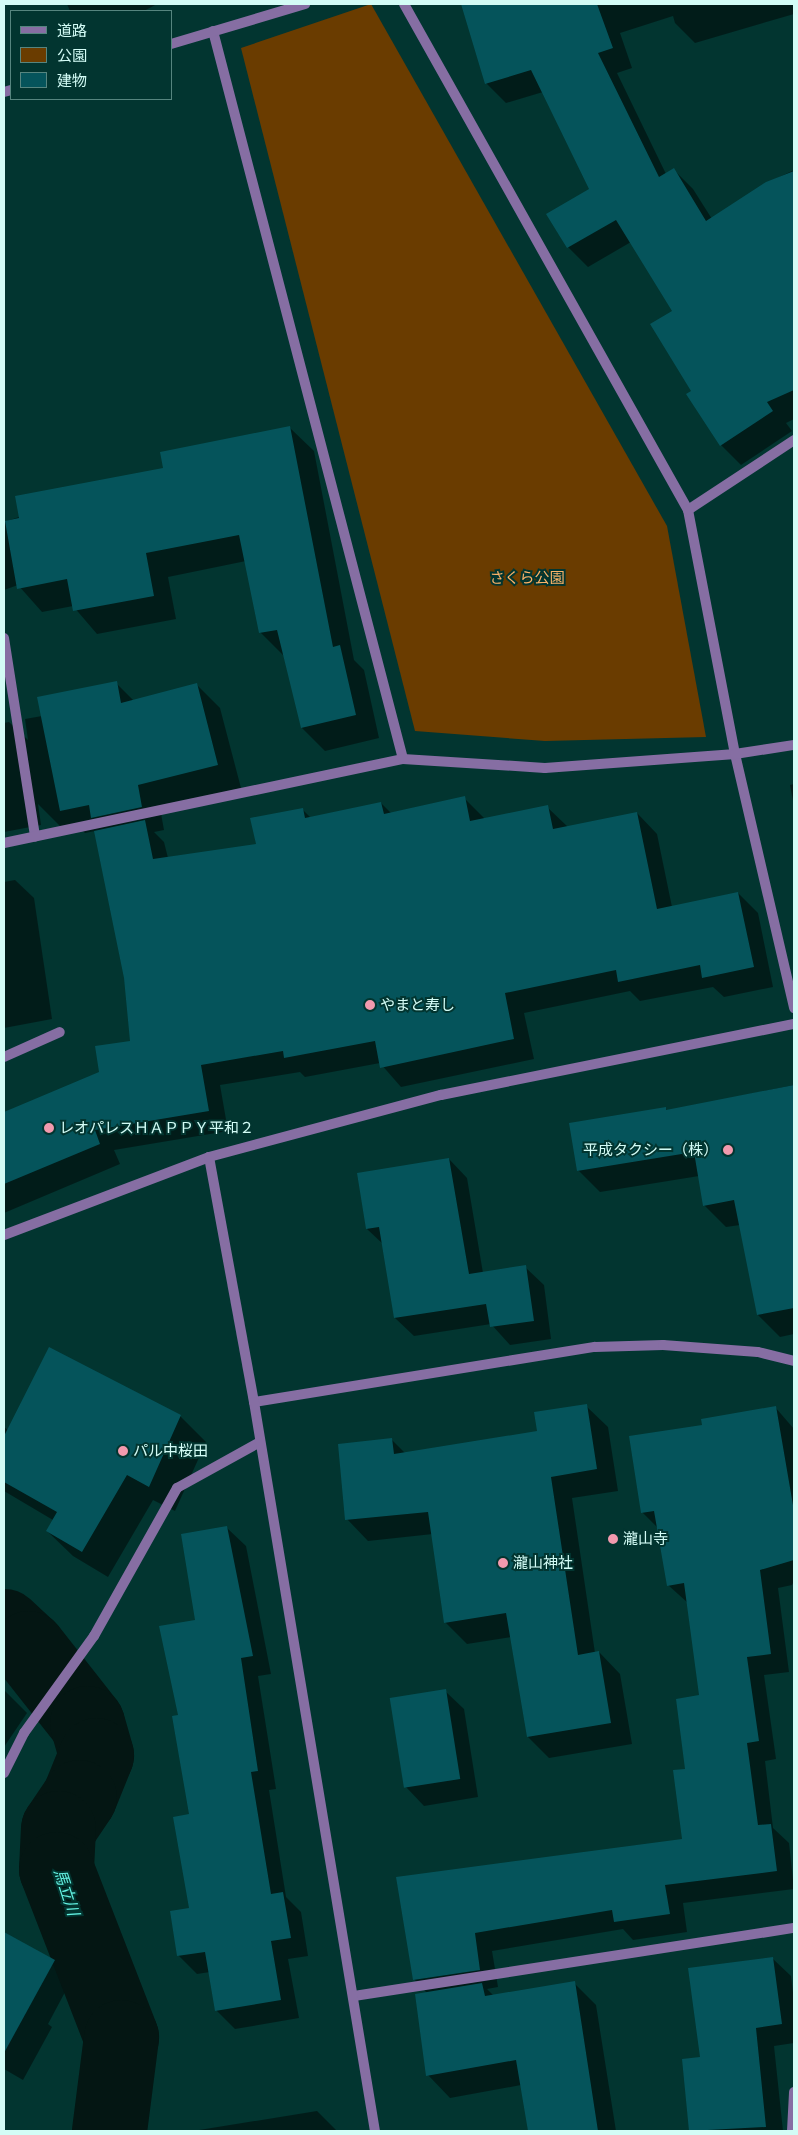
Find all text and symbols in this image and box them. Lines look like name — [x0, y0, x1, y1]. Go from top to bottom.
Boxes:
legend — [10, 10, 172, 100]
text: 道路 — [57, 21, 87, 40]
text: 公園 — [57, 46, 87, 65]
text: 建物 — [57, 71, 87, 90]
park label: さくら公園 — [490, 569, 564, 587]
place label: やまと寿し — [380, 996, 455, 1014]
marker: やまと寿し — [364, 999, 376, 1011]
place label: レオパレスＨＡＰＰＹ平和２ — [59, 1119, 254, 1137]
marker: レオパレスＨＡＰＰＹ平和２ — [43, 1122, 55, 1134]
place label: 平成タクシー（株） — [583, 1141, 718, 1159]
marker: 平成タクシー（株） — [722, 1144, 734, 1156]
place label: パル中桜田 — [133, 1442, 208, 1460]
marker: パル中桜田 — [117, 1445, 129, 1457]
place label: 瀧山寺 — [623, 1530, 668, 1548]
marker: 瀧山寺 — [607, 1533, 619, 1545]
place label: 瀧山神社 — [513, 1554, 573, 1572]
marker: 瀧山神社 — [497, 1557, 509, 1569]
water label: 馬立川 — [50, 1866, 84, 1918]

